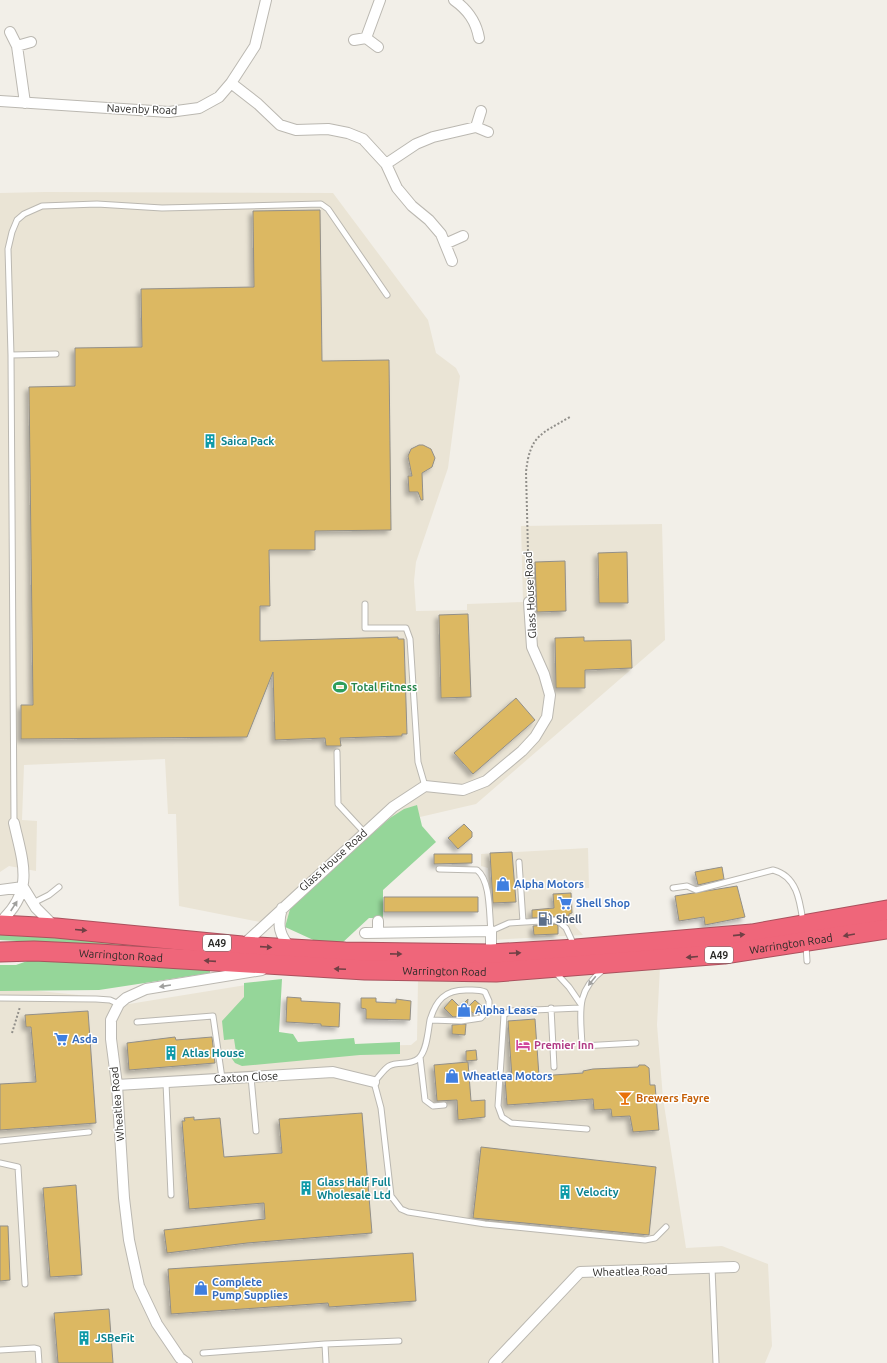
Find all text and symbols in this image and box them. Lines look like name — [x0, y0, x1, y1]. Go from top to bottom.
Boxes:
street label: Navenby Road — [106, 102, 178, 116]
building icon: Saica Pack — [202, 433, 218, 449]
place label: Saica Pack — [221, 435, 275, 447]
street label: Glass House Road — [522, 551, 538, 639]
sports icon: Total Fitness — [332, 679, 348, 695]
place label: Total Fitness — [351, 681, 417, 693]
street label: Glass House Road — [297, 826, 369, 894]
shop icon: Alpha Motors — [495, 876, 511, 892]
place label: Alpha Motors — [514, 878, 584, 890]
supermarket icon: Shell Shop — [557, 895, 573, 911]
place label: Shell Shop — [576, 897, 631, 909]
one-way arrow — [10, 901, 18, 911]
fuel station icon: Shell — [537, 911, 553, 927]
place label: Shell — [556, 913, 582, 925]
one-way arrow — [75, 927, 87, 934]
street label: Warrington Road — [748, 931, 833, 956]
one-way arrow — [733, 932, 745, 939]
one-way arrow — [842, 932, 855, 938]
road number: A49 — [203, 935, 231, 951]
one-way arrow — [260, 944, 272, 951]
street label: Warrington Road — [79, 947, 163, 964]
road number: A49 — [705, 947, 733, 963]
one-way arrow — [509, 949, 521, 956]
one-way arrow — [390, 951, 403, 957]
one-way arrow — [686, 954, 698, 961]
one-way arrow — [204, 958, 216, 965]
street label: Warrington Road — [402, 965, 487, 978]
one-way arrow — [333, 966, 346, 972]
one-way arrow — [588, 975, 597, 986]
one-way arrow — [159, 983, 171, 989]
shop icon: Alpha Lease — [456, 1002, 472, 1018]
place label: Alpha Lease — [475, 1004, 538, 1016]
supermarket icon: Asda — [53, 1031, 69, 1047]
place label: Asda — [72, 1033, 98, 1045]
hotel icon: Premier Inn — [515, 1037, 531, 1053]
place label: Premier Inn — [534, 1039, 594, 1051]
building icon: Atlas House — [163, 1045, 179, 1061]
place label: Atlas House — [182, 1047, 244, 1059]
street label: Wheatlea Road — [108, 1066, 126, 1142]
shop icon: Wheatlea Motors — [444, 1068, 460, 1084]
street label: Caxton Close — [214, 1069, 278, 1085]
place label: Wheatlea Motors — [463, 1070, 552, 1082]
bar icon: Brewers Fayre — [617, 1090, 633, 1106]
place label: Brewers Fayre — [636, 1092, 710, 1104]
place label: Glass Half Full Wholesale Ltd — [317, 1176, 391, 1201]
building icon: Glass Half Full Wholesale Ltd — [298, 1180, 314, 1196]
building icon: Velocity — [557, 1184, 573, 1200]
place label: Velocity — [576, 1186, 619, 1198]
street label: Wheatlea Road — [592, 1264, 668, 1278]
place label: Complete Pump Supplies — [212, 1276, 288, 1301]
shop icon: Complete Pump Supplies — [193, 1280, 209, 1296]
building icon: JSBeFit — [76, 1330, 92, 1346]
place label: JSBeFit — [95, 1332, 135, 1344]

